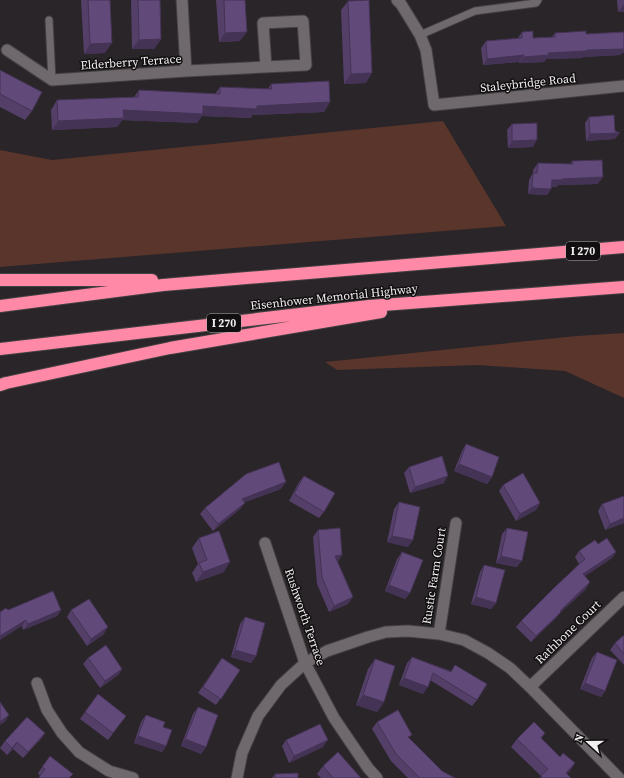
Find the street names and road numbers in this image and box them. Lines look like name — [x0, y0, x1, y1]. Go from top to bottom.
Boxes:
street label: Elderberry Terrace — [80, 50, 182, 74]
street label: Staleybridge Road — [479, 70, 577, 96]
road number: I 270 — [566, 242, 600, 260]
street label: Eisenhower Memorial Highway — [249, 280, 419, 314]
road number: I 270 — [207, 314, 241, 332]
street label: Rustic Farm Court — [418, 527, 450, 625]
street label: Rushworth Terrace — [281, 566, 329, 668]
street label: Rathbone Court — [532, 597, 604, 667]

